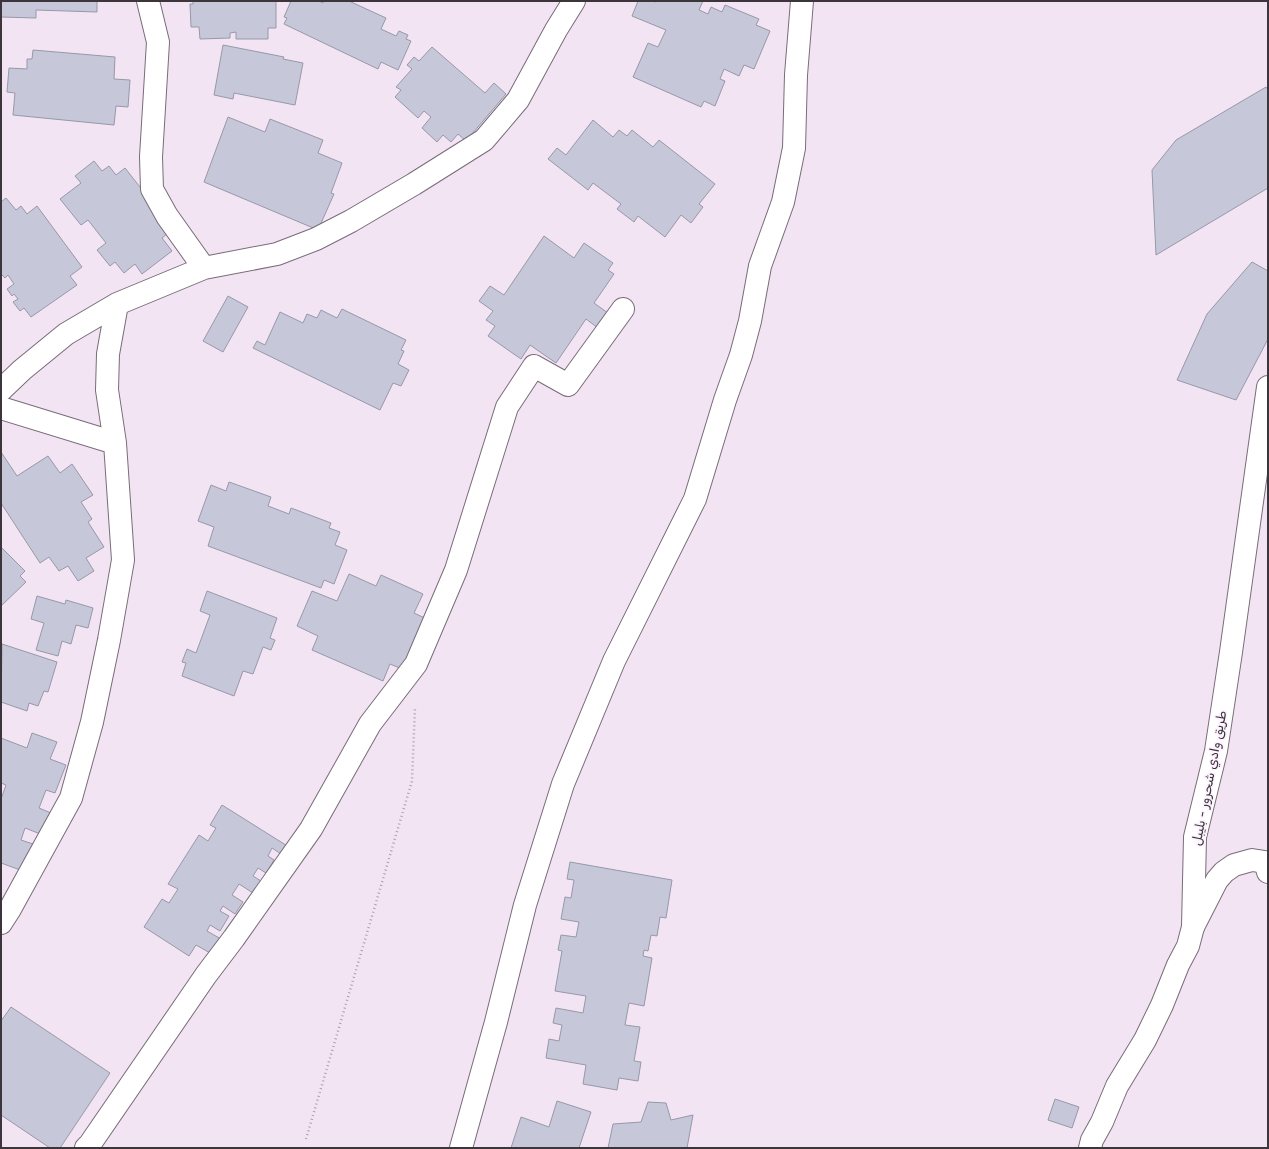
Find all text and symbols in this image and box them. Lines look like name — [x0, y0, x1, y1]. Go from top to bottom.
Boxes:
street label: طريق وادي شحرور - بليبل — [1189, 709, 1231, 847]

